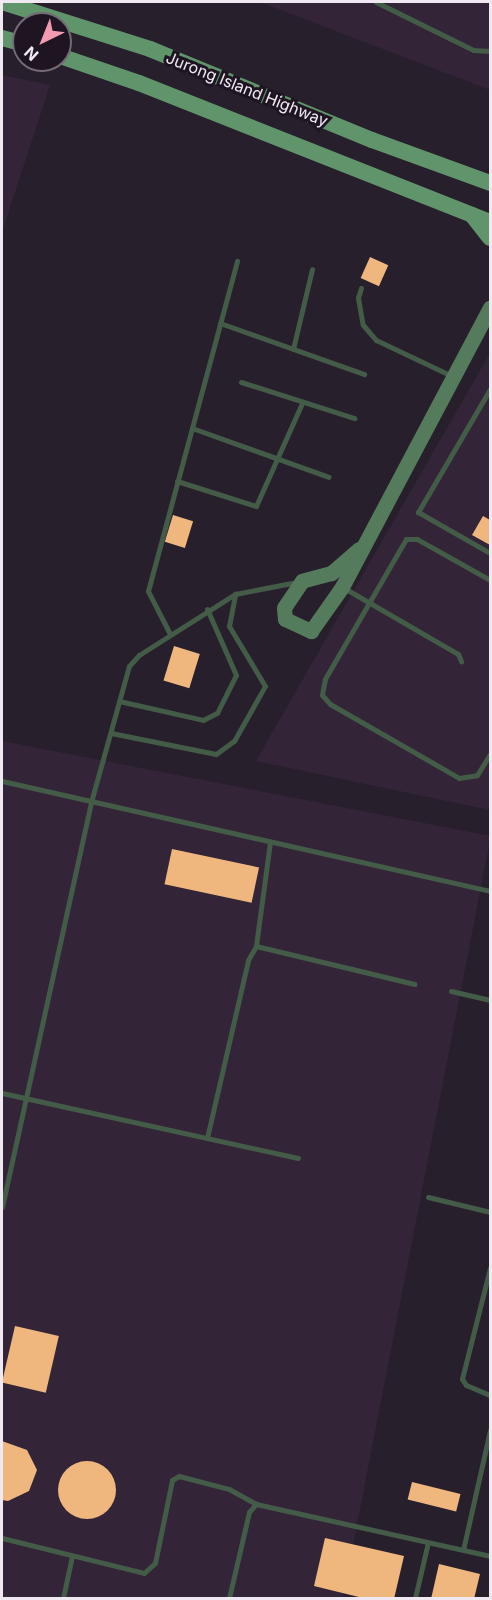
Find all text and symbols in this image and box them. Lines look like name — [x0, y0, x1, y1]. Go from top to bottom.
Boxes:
north arrow — [12, 12, 72, 72]
text: N — [20, 42, 42, 65]
street label: Jurong Island Highway — [163, 48, 331, 130]

